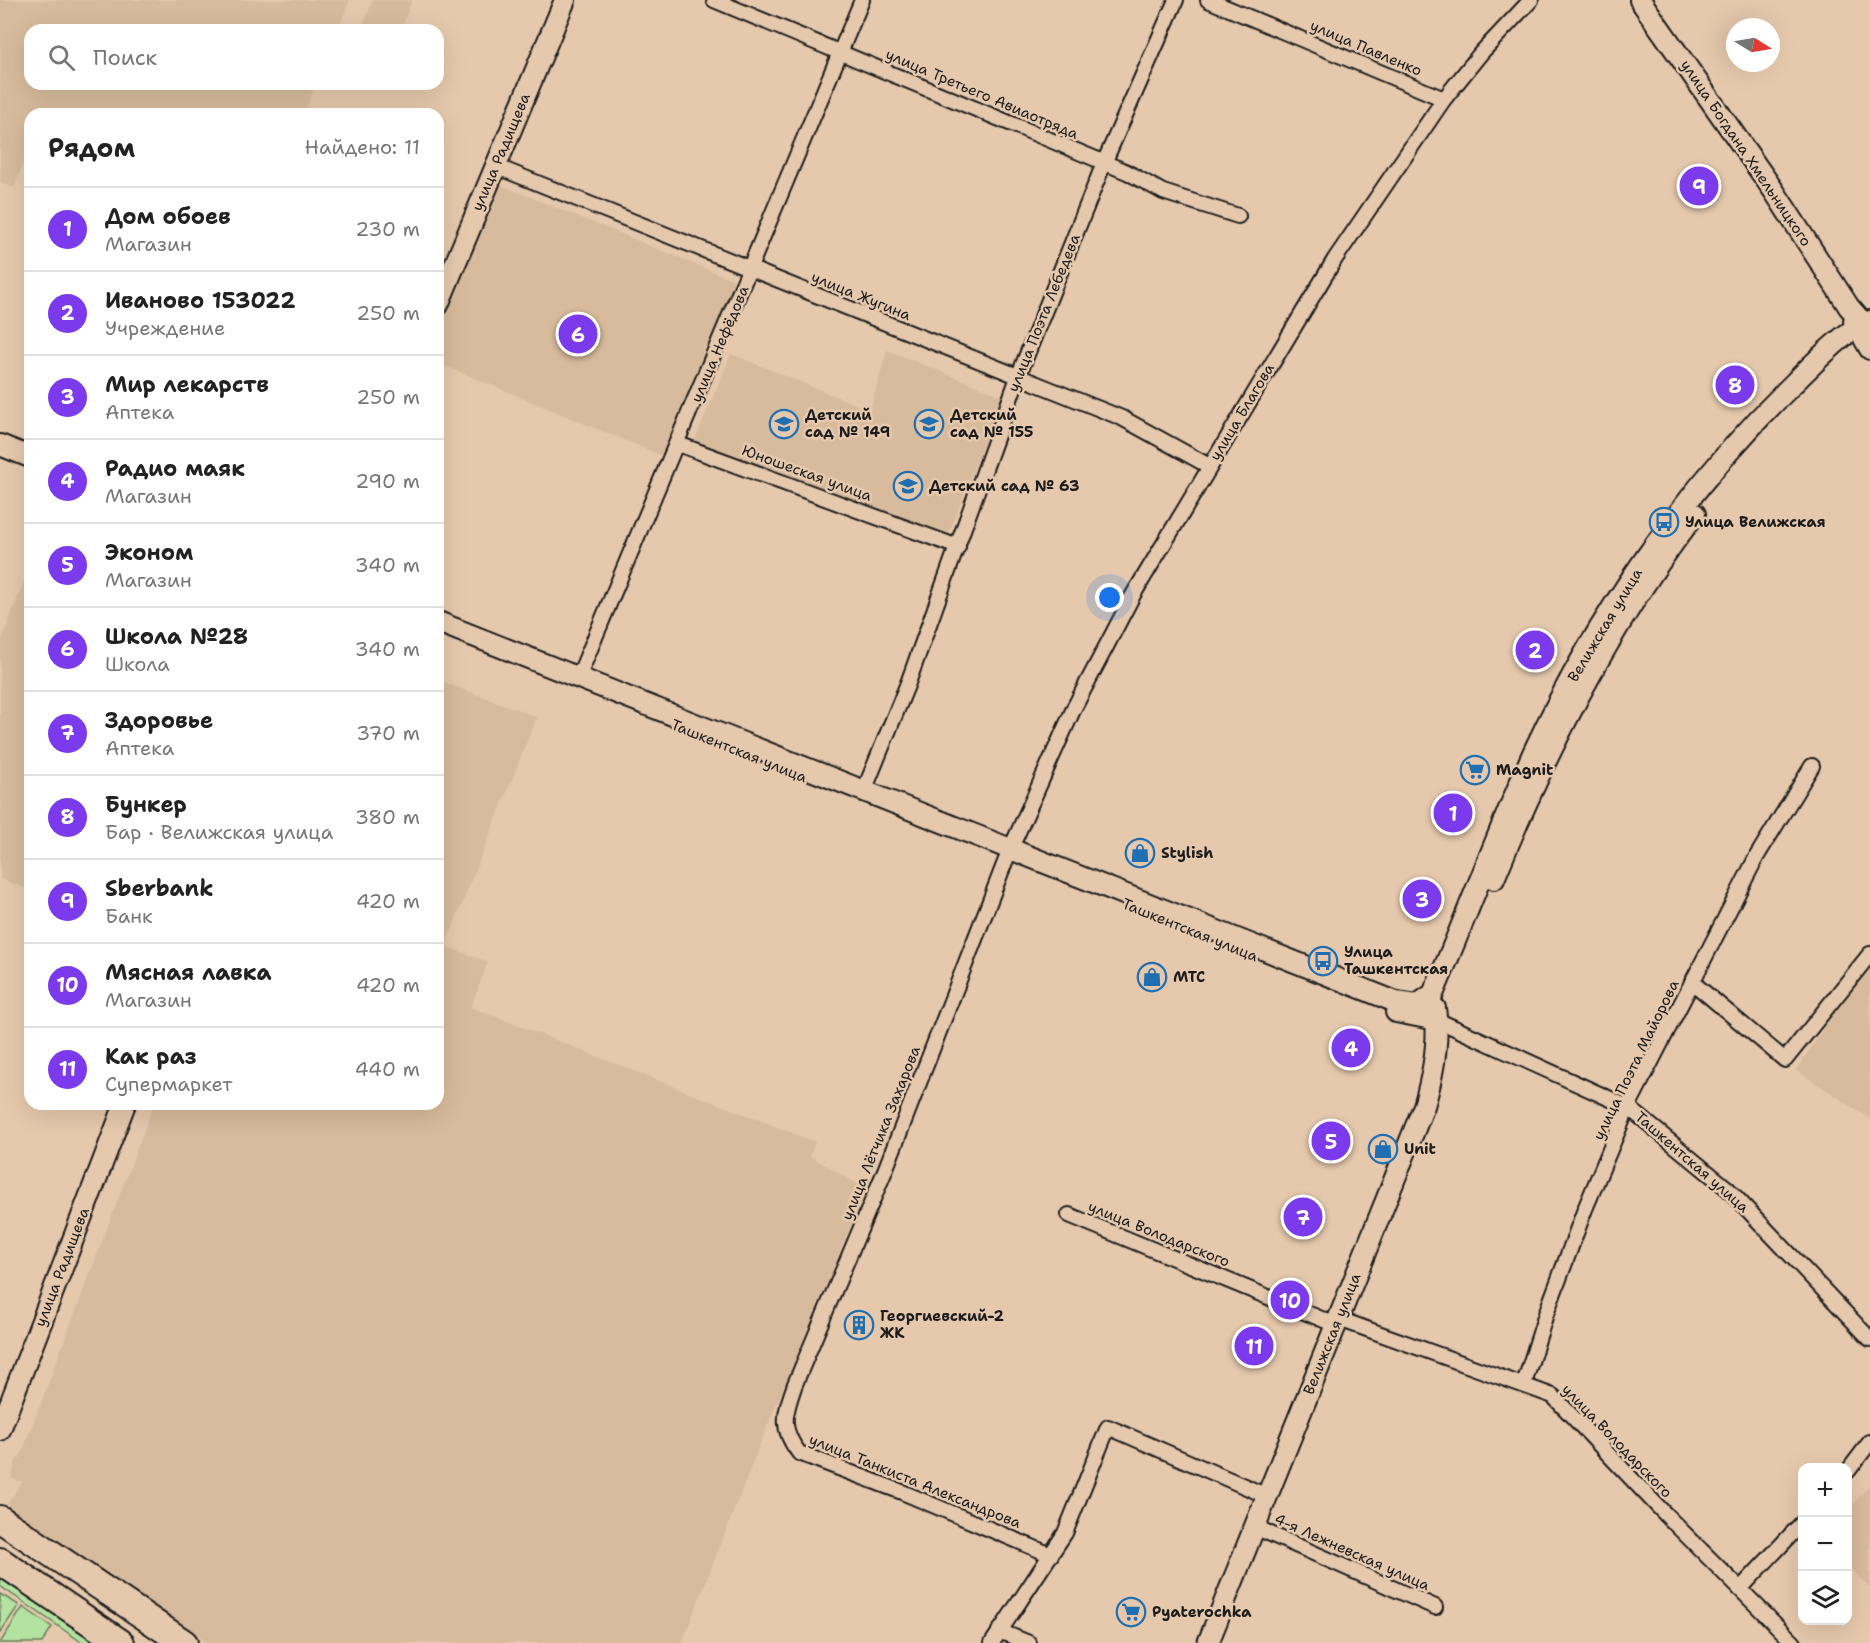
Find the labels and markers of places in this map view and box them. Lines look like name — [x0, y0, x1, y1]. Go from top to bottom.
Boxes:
pin: 9 — [1680, 164, 1718, 208]
pin: 6 — [558, 312, 598, 356]
pin: 8 — [1716, 362, 1754, 408]
place label: Детский сад № 149 — [805, 405, 890, 442]
place label: Детский сад № 155 — [950, 405, 1033, 442]
school or university icon: Детский сад № 149 — [768, 408, 800, 440]
school or university icon: Детский сад № 155 — [913, 408, 945, 440]
school or university icon: Детский сад № 63 — [892, 470, 924, 502]
place label: Детский сад № 63 — [929, 476, 1080, 496]
bus stop icon: Улица Велижская — [1648, 506, 1680, 538]
place label: Улица Велижская — [1685, 512, 1826, 532]
pin: 2 — [1516, 628, 1555, 672]
supermarket icon: Magnit — [1459, 754, 1491, 786]
place label: Magnit — [1496, 760, 1553, 780]
pin: 1 — [1434, 790, 1472, 836]
shop icon: Stylish — [1124, 837, 1156, 869]
place label: Stylish — [1161, 843, 1213, 863]
pin: 3 — [1402, 876, 1442, 922]
place label: Улица Ташкентская — [1344, 942, 1448, 979]
bus stop icon: Улица Ташкентская — [1307, 945, 1339, 977]
shop icon: МТС — [1136, 961, 1168, 993]
place label: МТС — [1173, 967, 1205, 987]
pin: 4 — [1332, 1026, 1370, 1070]
pin: 5 — [1312, 1118, 1350, 1164]
shop icon: Unit — [1367, 1133, 1399, 1165]
place label: Unit — [1404, 1139, 1436, 1159]
pin: 7 — [1284, 1194, 1322, 1240]
pin: 10 — [1270, 1278, 1310, 1322]
place label: Георгиевский-2 ЖК — [880, 1306, 1005, 1343]
building icon: Георгиевский-2 ЖК — [843, 1309, 875, 1341]
pin: 11 — [1234, 1324, 1274, 1368]
supermarket icon: Pyaterochka — [1115, 1596, 1147, 1628]
place label: Pyaterochka — [1152, 1602, 1252, 1622]

